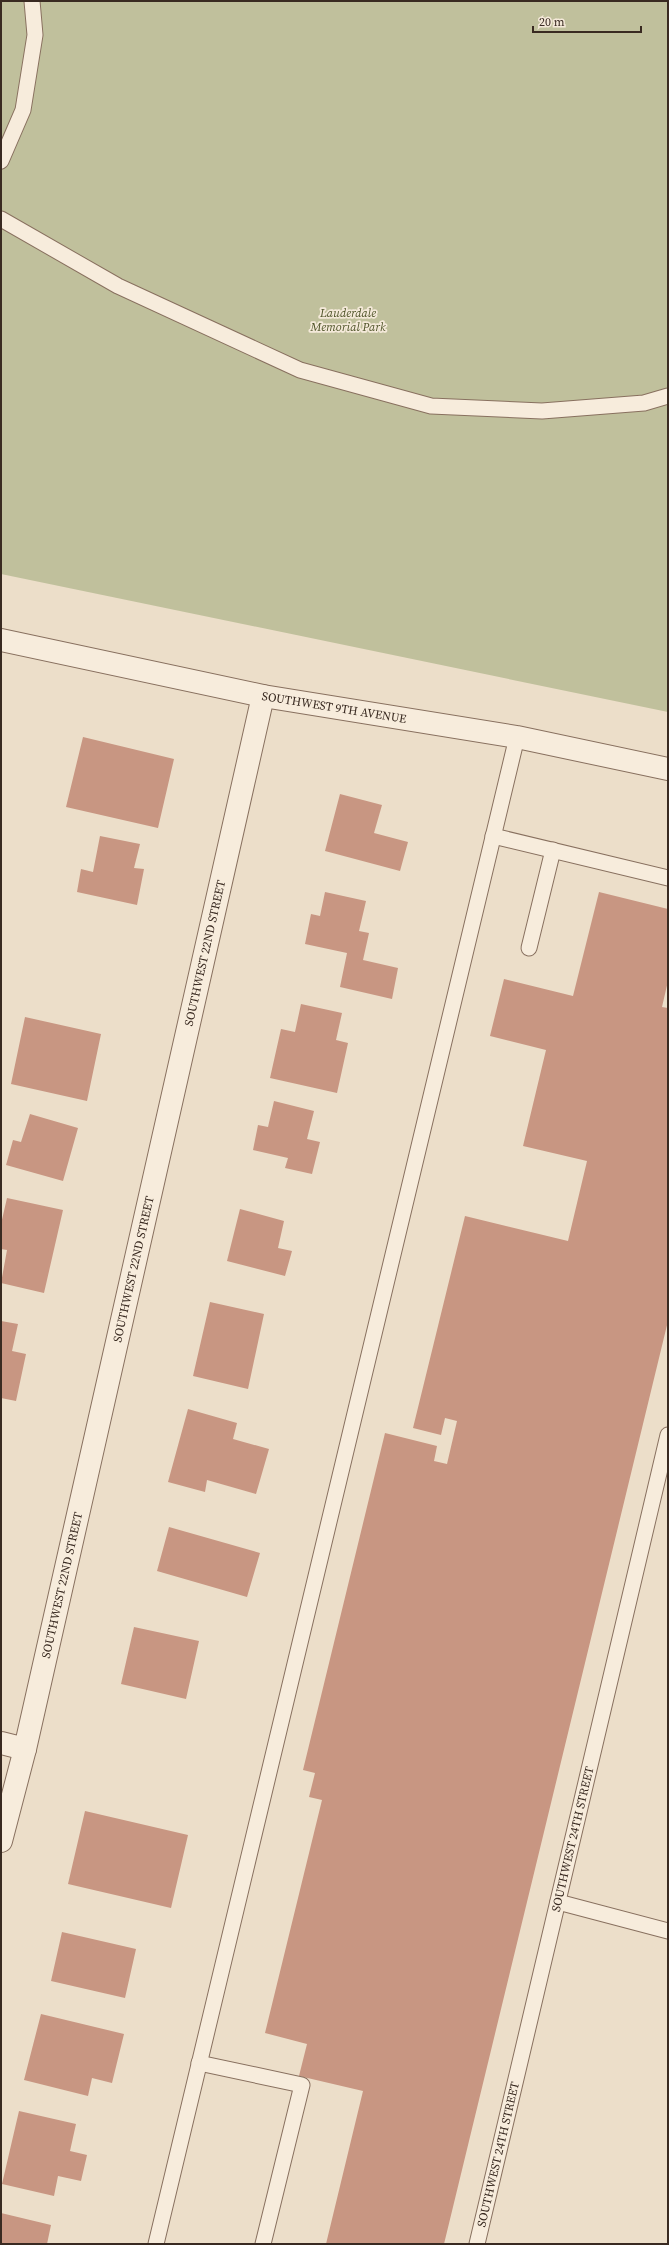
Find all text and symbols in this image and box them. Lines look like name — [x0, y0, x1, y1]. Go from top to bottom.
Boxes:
scale bar — [533, 8, 641, 34]
text: 20 m — [539, 14, 565, 30]
park label: Lauderdale Memorial Park — [309, 305, 386, 335]
street label: SOUTHWEST 9TH AVENUE — [261, 688, 408, 727]
street label: SOUTHWEST 22ND STREET — [181, 878, 229, 1028]
street label: SOUTHWEST 22ND STREET — [109, 1194, 158, 1344]
street label: SOUTHWEST 22ND STREET — [38, 1510, 86, 1660]
street label: SOUTHWEST 24TH STREET — [548, 1764, 598, 1913]
street label: SOUTHWEST 24TH STREET — [473, 2079, 523, 2229]

